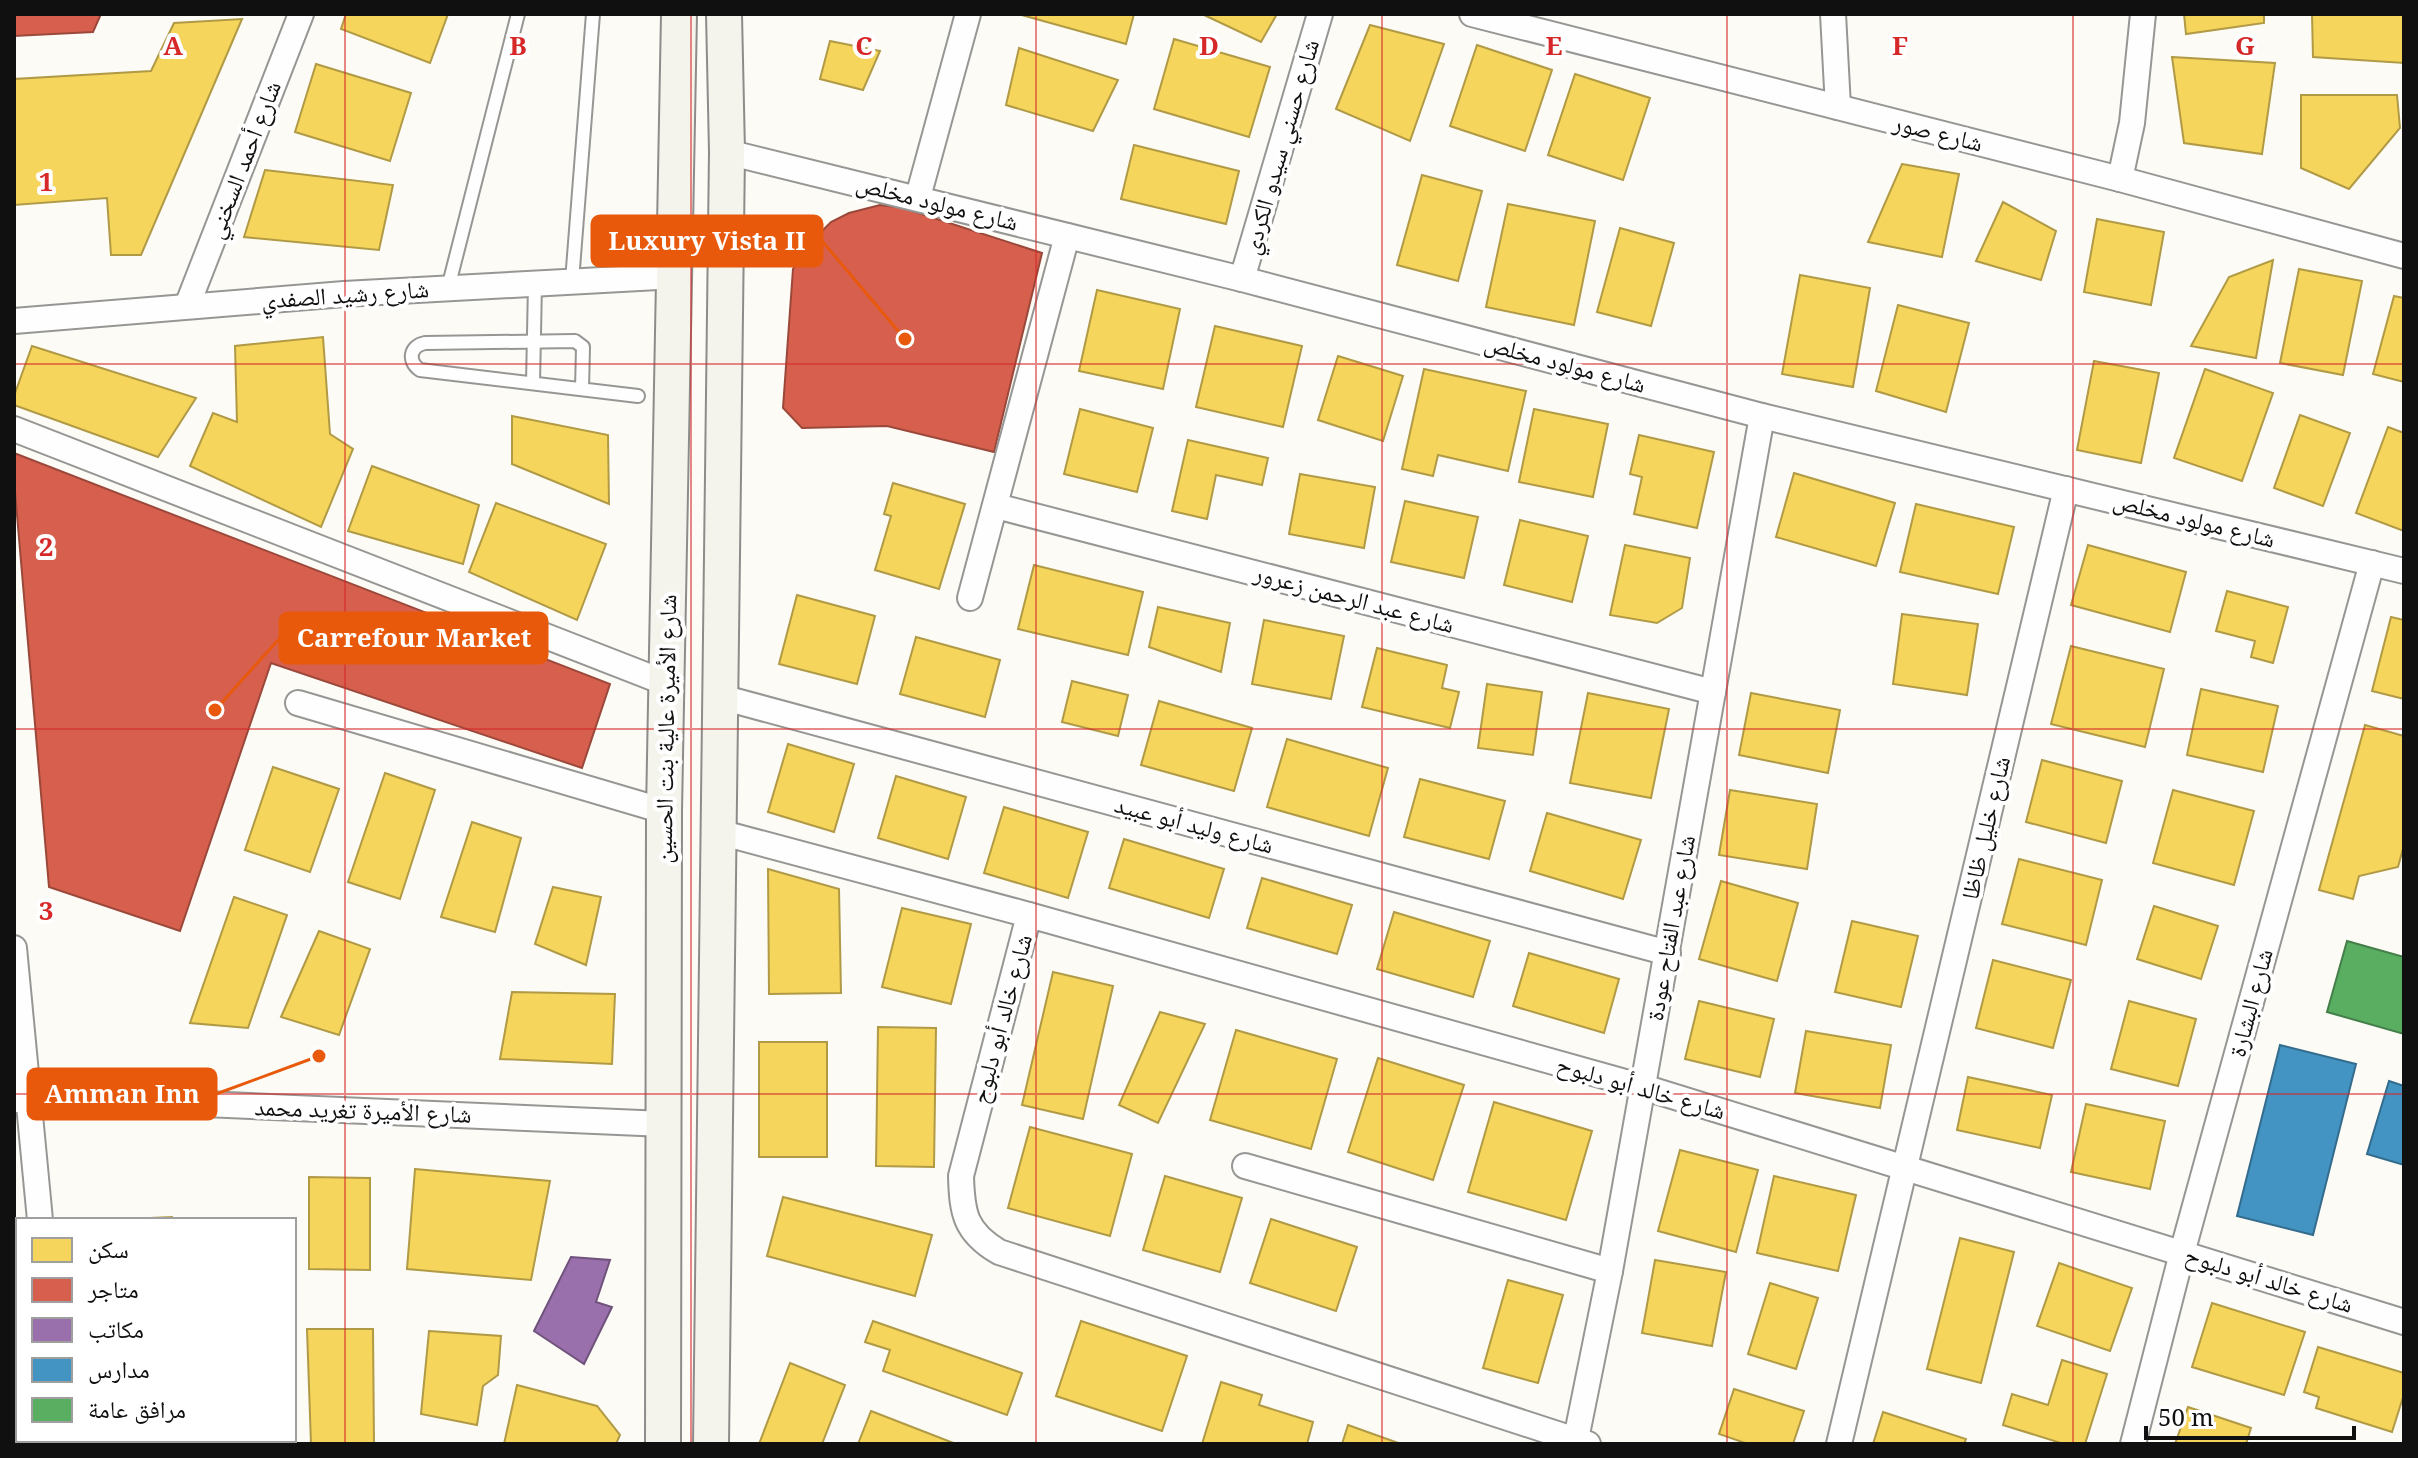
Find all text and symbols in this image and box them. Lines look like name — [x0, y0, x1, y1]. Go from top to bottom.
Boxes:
text: A — [163, 27, 183, 63]
text: B — [509, 27, 527, 63]
text: C — [855, 27, 873, 63]
text: D — [1199, 27, 1219, 63]
text: E — [1546, 27, 1563, 63]
text: F — [1892, 27, 1908, 63]
text: G — [2235, 27, 2255, 63]
street label: شارع حسني سيدو الكردي — [1233, 35, 1330, 259]
street label: شارع أحمد السخني — [197, 76, 292, 245]
street label: شارع صور — [1889, 104, 1987, 159]
text: 1 — [39, 163, 53, 199]
street label: شارع مولود مخلص — [853, 165, 1022, 238]
callout: Luxury Vista II — [592, 216, 822, 266]
text: Luxury Vista II — [608, 222, 806, 258]
street label: شارع رشيد الصفدي — [260, 271, 430, 320]
street label: شارع مولود مخلص — [1481, 325, 1650, 400]
street label: شارع مولود مخلص — [2110, 482, 2279, 555]
text: 2 — [39, 528, 53, 564]
street label: شارع عبد الرحمن زعرور — [1250, 555, 1458, 640]
street label: شارع الأميرة عالية بنت الحسين — [646, 594, 683, 864]
callout: Carrefour Market — [280, 613, 547, 663]
text: Carrefour Market — [297, 619, 532, 655]
street label: شارع خليل ظاظا — [1952, 753, 2017, 902]
street label: شارع وليد أبو عبيد — [1111, 786, 1278, 861]
street label: شارع عبد الفتاح عودة — [1637, 832, 1702, 1023]
text: 3 — [39, 892, 53, 928]
street label: شارع خالد أبو دلبوح — [962, 930, 1039, 1107]
street label: شارع البشارة — [2219, 945, 2280, 1060]
street label: شارع خالد أبو دلبوح — [1553, 1047, 1730, 1126]
callout: Amman Inn — [28, 1069, 216, 1119]
text: Amman Inn — [44, 1075, 200, 1111]
street label: شارع الأميرة تغريد محمد — [254, 1089, 472, 1130]
legend — [16, 1218, 296, 1442]
text: سكن — [88, 1232, 129, 1265]
street label: شارع خالد أبو دلبوح — [2181, 1237, 2358, 1320]
text: متاجر — [87, 1272, 139, 1305]
text: مكاتب — [88, 1312, 144, 1345]
text: مدارس — [88, 1352, 150, 1385]
scale bar — [2146, 1390, 2354, 1440]
text: مرافق عامة — [88, 1392, 186, 1425]
text: 50 m — [2158, 1400, 2214, 1433]

